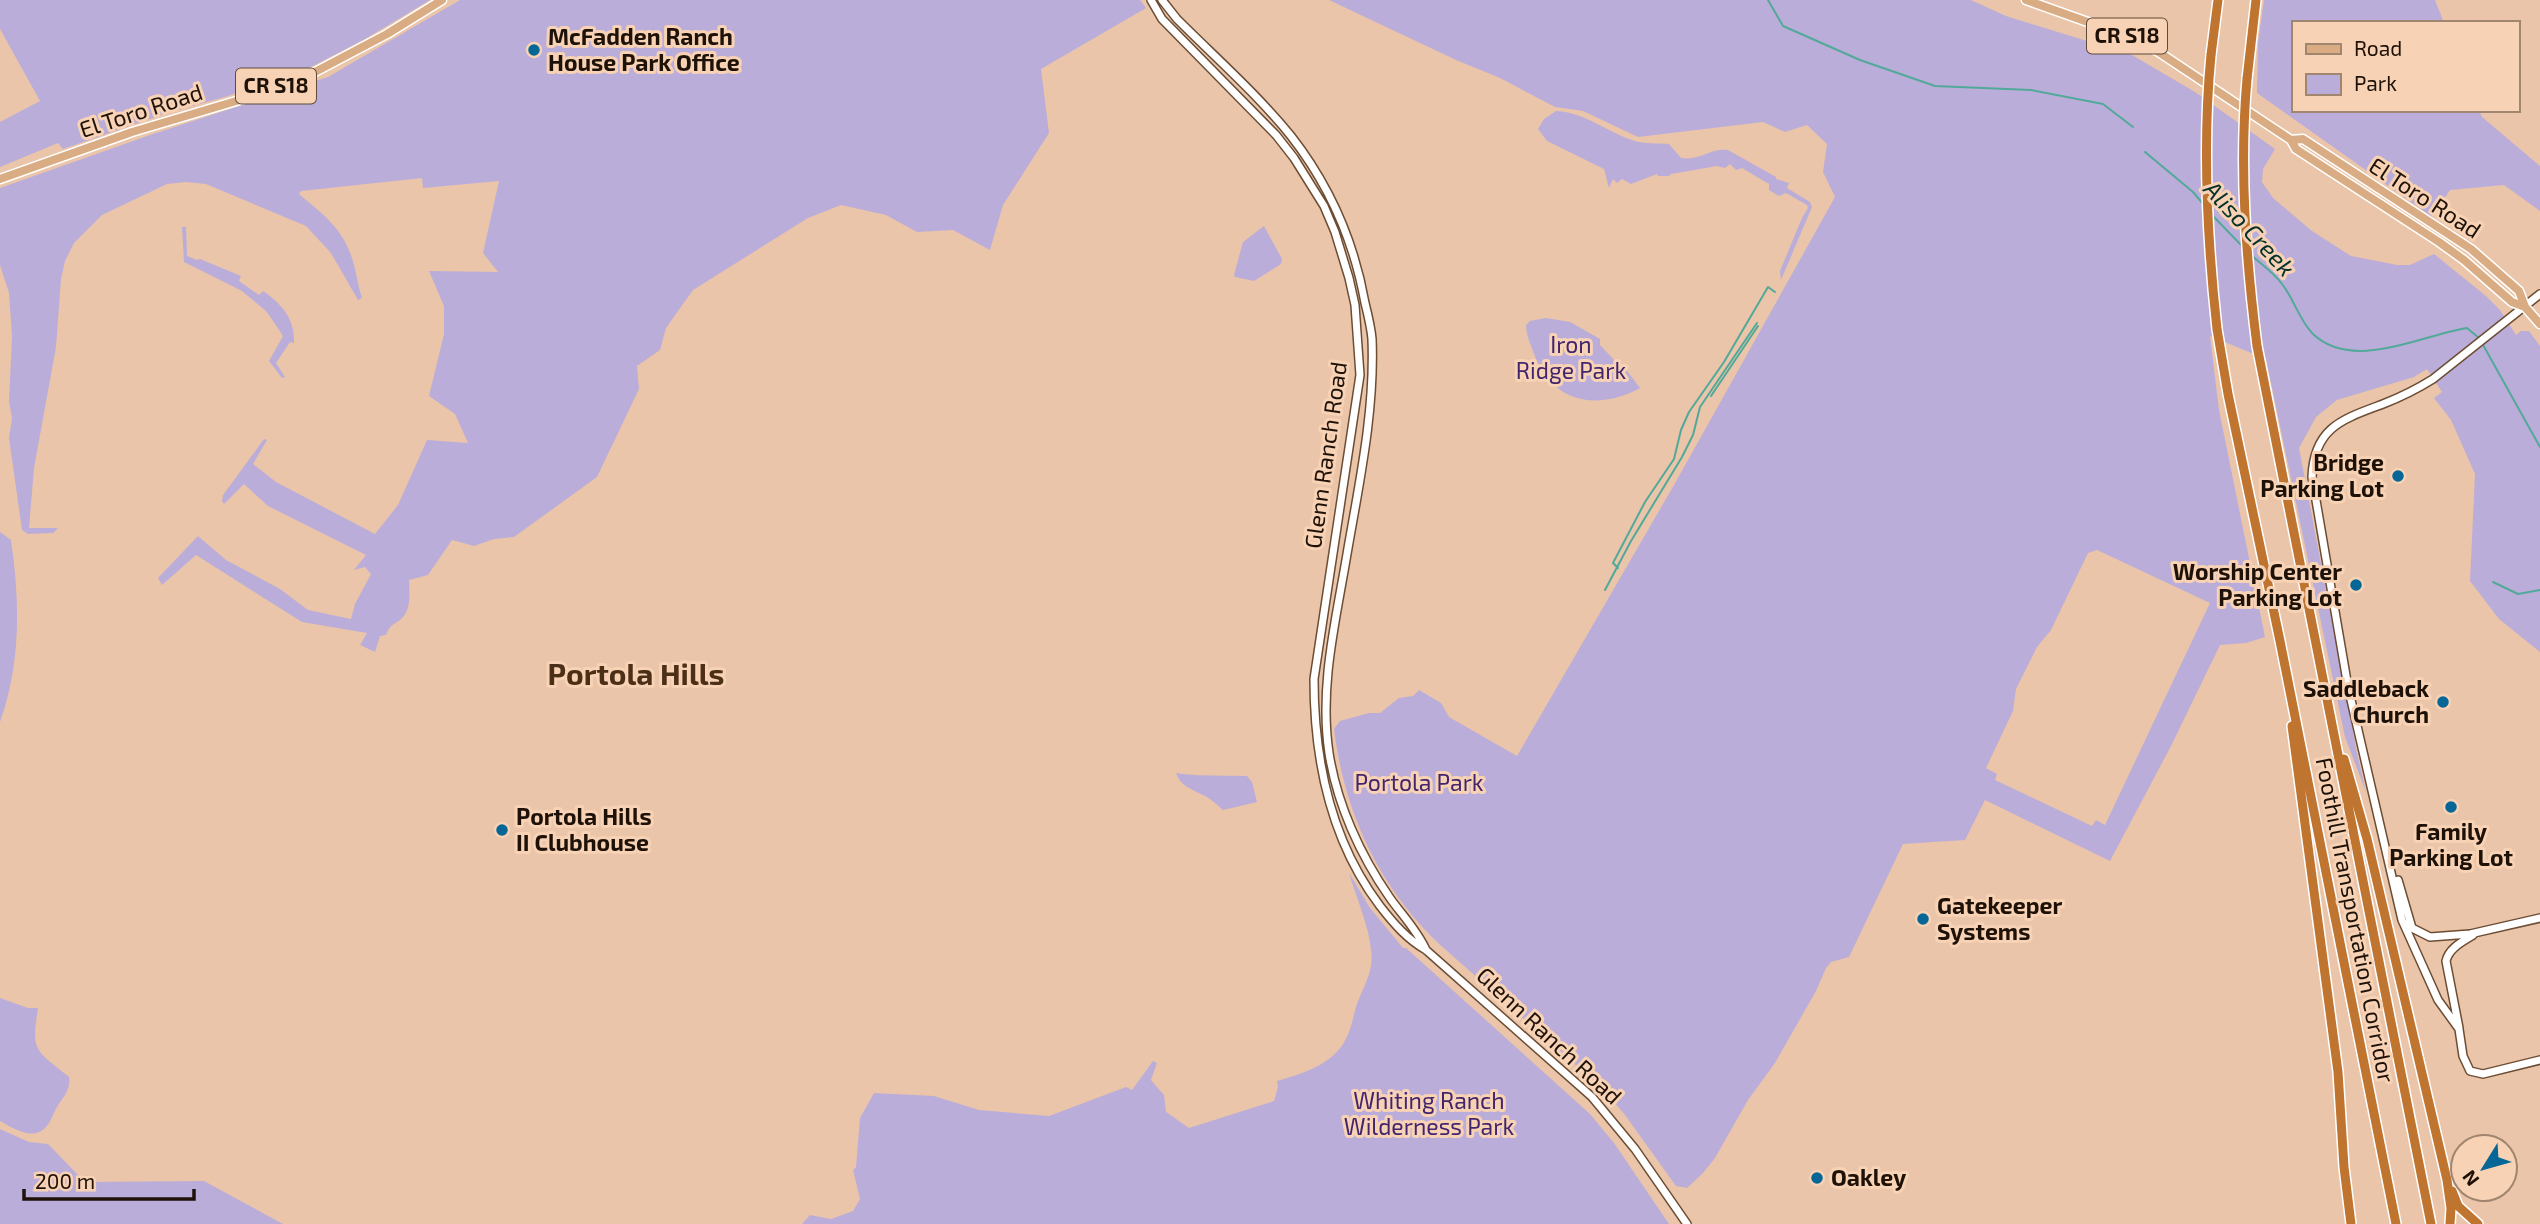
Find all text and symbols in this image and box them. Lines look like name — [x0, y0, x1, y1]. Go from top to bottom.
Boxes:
road number: CR S18 — [2087, 19, 2167, 54]
legend — [2292, 21, 2519, 112]
place label: McFadden Ranch House Park Office — [548, 22, 740, 76]
text: Road — [2354, 35, 2402, 60]
marker: McFadden Ranch House Park Office — [526, 42, 542, 58]
road number: CR S18 — [236, 68, 316, 104]
text: Park — [2354, 70, 2397, 95]
street label: El Toro Road — [76, 77, 206, 143]
street label: El Toro Road — [2364, 151, 2487, 244]
water label: Aliso Creek — [2198, 173, 2302, 282]
park label: Iron Ridge Park — [1516, 330, 1626, 384]
street label: Glenn Ranch Road — [1298, 360, 1352, 550]
place label: Bridge Parking Lot — [2260, 448, 2384, 502]
marker: Bridge Parking Lot — [2390, 468, 2406, 484]
place label: Worship Center Parking Lot — [2173, 557, 2342, 611]
marker: Worship Center Parking Lot — [2348, 577, 2364, 593]
district label: Portola Hills — [548, 655, 725, 691]
place label: Saddleback Church — [2303, 674, 2429, 728]
marker: Saddleback Church — [2435, 694, 2451, 710]
street label: Foothill Transportation Corridor — [2311, 755, 2401, 1085]
park label: Portola Park — [1354, 768, 1484, 796]
marker: Family Parking Lot — [2443, 799, 2459, 815]
place label: Portola Hills II Clubhouse — [516, 802, 652, 856]
place label: Family Parking Lot — [2389, 817, 2513, 871]
marker: Portola Hills II Clubhouse — [494, 822, 510, 838]
place label: Gatekeeper Systems — [1937, 891, 2063, 945]
marker: Gatekeeper Systems — [1915, 911, 1931, 927]
street label: Glenn Ranch Road — [1471, 961, 1628, 1110]
park label: Whiting Ranch Wilderness Park — [1344, 1086, 1514, 1140]
north arrow — [2449, 1133, 2519, 1203]
scale bar — [24, 1158, 194, 1202]
place label: Oakley — [1831, 1163, 1906, 1191]
text: N — [2457, 1166, 2483, 1191]
text: 200 m — [35, 1168, 95, 1193]
marker: Oakley — [1809, 1170, 1825, 1186]

